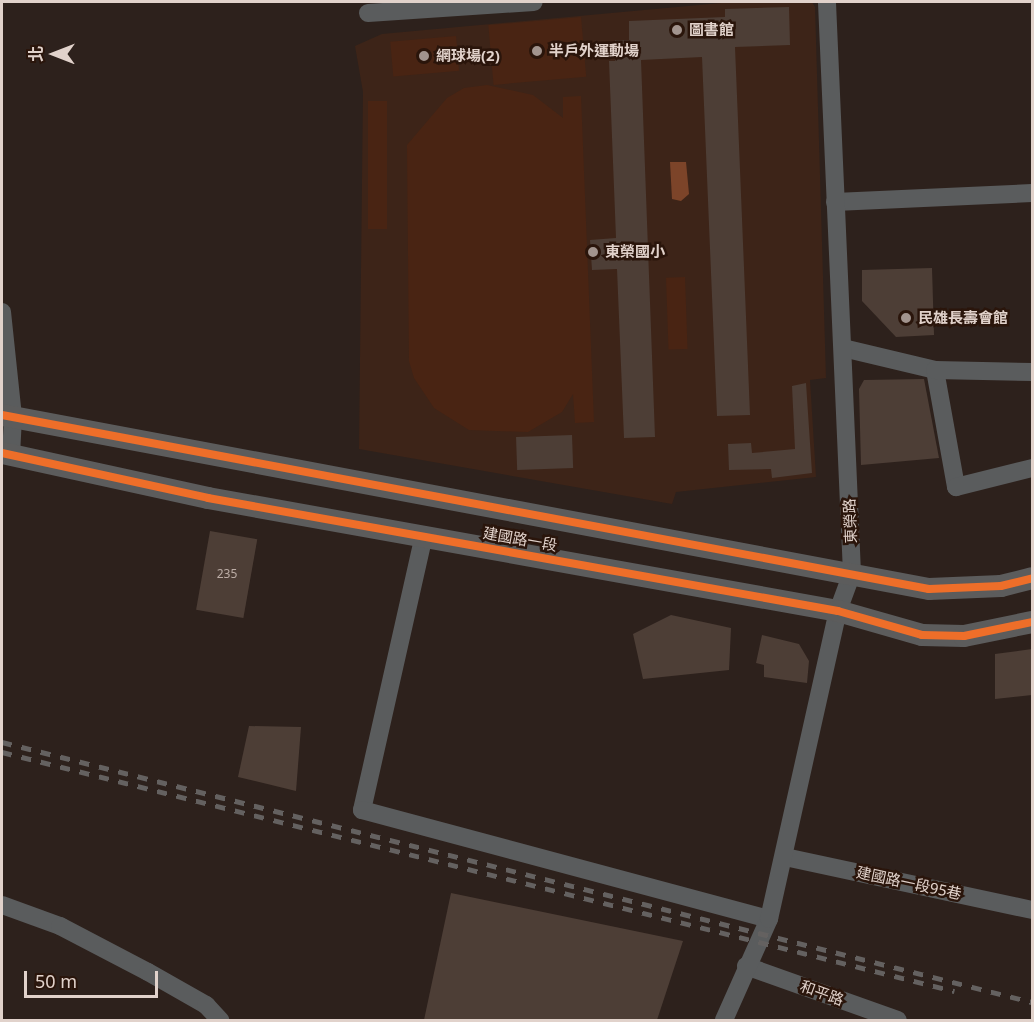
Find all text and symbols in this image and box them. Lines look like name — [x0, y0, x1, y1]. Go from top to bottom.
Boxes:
place label: 圖書館 — [689, 21, 734, 39]
marker: 圖書館 — [670, 23, 684, 37]
north arrow — [24, 24, 84, 84]
place label: 半戶外運動場 — [549, 42, 639, 60]
marker: 半戶外運動場 — [530, 44, 544, 58]
text: 北 — [25, 46, 47, 62]
place label: 網球場(2) — [436, 47, 500, 65]
marker: 網球場(2) — [417, 49, 431, 63]
place label: 東榮國小 — [605, 243, 665, 261]
marker: 東榮國小 — [586, 245, 600, 259]
place label: 民雄長壽會館 — [918, 309, 1008, 327]
marker: 民雄長壽會館 — [899, 311, 913, 325]
street label: 東榮路 — [840, 498, 860, 544]
street label: 建國路一段 — [482, 524, 558, 554]
house number: 235 — [217, 567, 237, 581]
street label: 建國路一段95巷 — [855, 863, 963, 903]
scale bar — [27, 959, 160, 997]
text: 50 m — [35, 969, 77, 993]
street label: 和平路 — [798, 977, 846, 1009]

